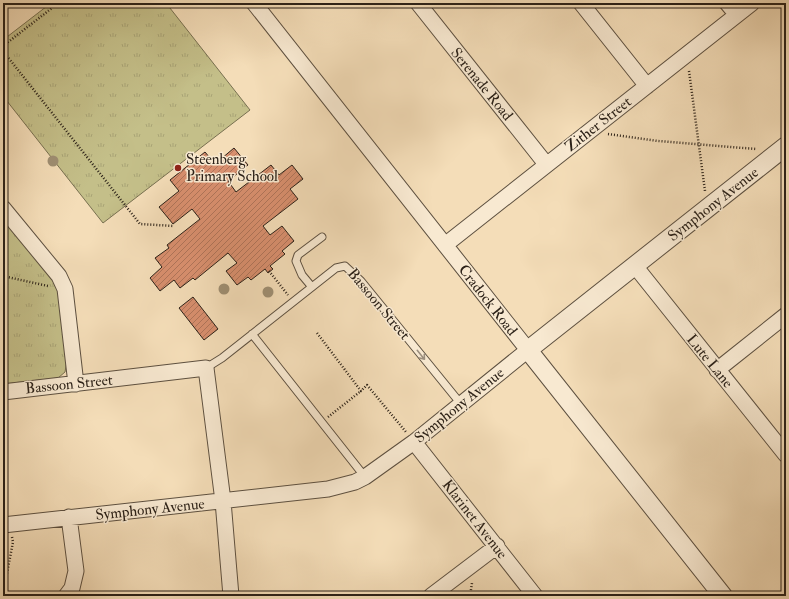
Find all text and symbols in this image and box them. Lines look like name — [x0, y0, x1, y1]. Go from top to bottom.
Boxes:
street label: Serenade Road — [446, 44, 517, 125]
street label: Zither Street — [561, 92, 635, 156]
place label: Steenberg Primary School — [186, 150, 278, 186]
marker: Steenberg Primary School — [173, 163, 183, 173]
street label: Symphony Avenue — [664, 163, 763, 246]
street label: Cradock Road — [454, 261, 522, 340]
street label: Bassoon Street — [343, 265, 414, 344]
street label: Lute Lane — [682, 330, 737, 392]
one-way arrow — [417, 349, 425, 360]
street label: Symphony Avenue — [411, 363, 509, 448]
street label: Bassoon Street — [24, 370, 114, 399]
street label: Klarinet Avenue — [438, 476, 511, 563]
street label: Symphony Avenue — [94, 494, 206, 526]

